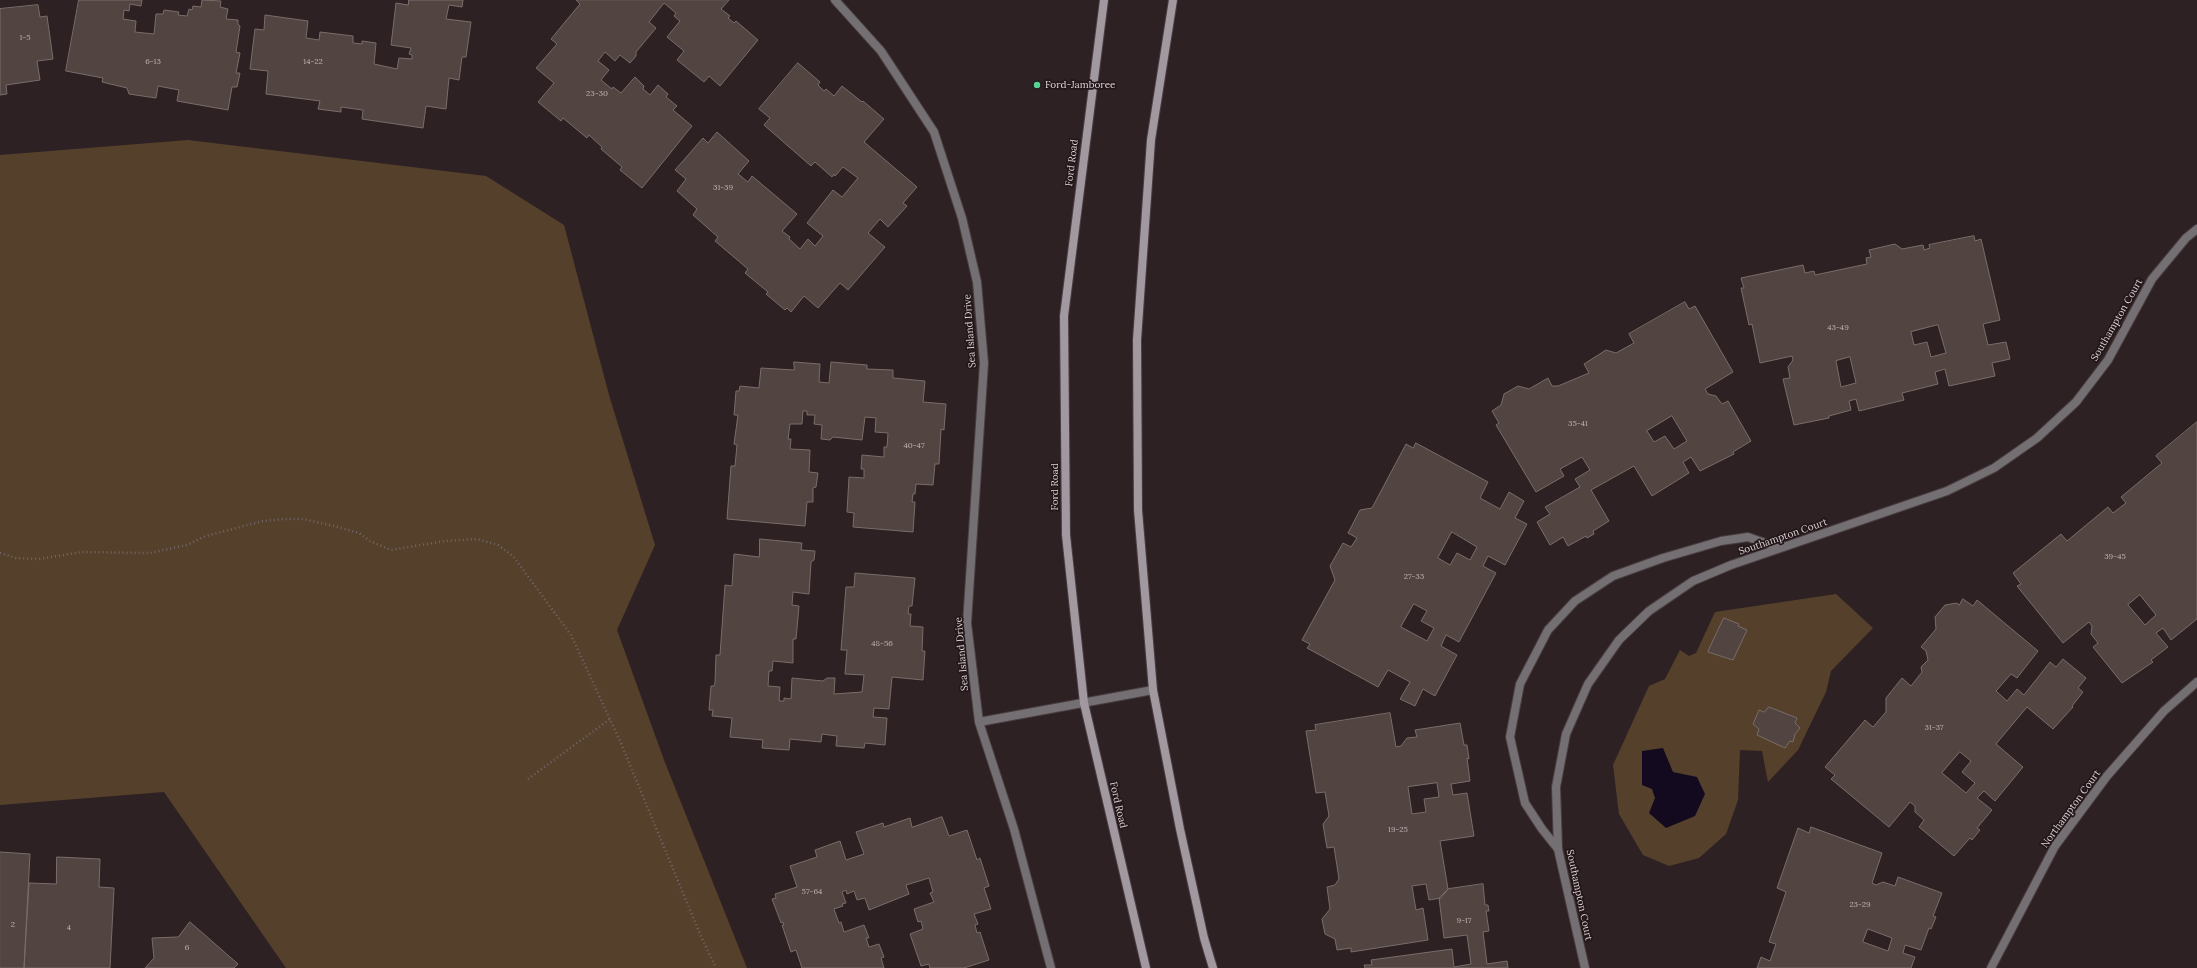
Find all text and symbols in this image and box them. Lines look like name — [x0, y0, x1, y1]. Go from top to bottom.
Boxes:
house number: 1-5 — [19, 33, 31, 43]
house number: 6-13 — [145, 57, 161, 67]
house number: 14-22 — [303, 57, 323, 67]
place label: Ford-Jamboree — [1045, 79, 1115, 91]
marker: Ford-Jamboree — [1032, 80, 1042, 90]
house number: 23-30 — [586, 89, 608, 99]
street label: Ford Road — [1063, 139, 1081, 187]
house number: 31-39 — [713, 183, 733, 193]
street label: Southampton Court — [2089, 277, 2145, 363]
street label: Sea Island Drive — [961, 294, 979, 368]
house number: 43-49 — [1827, 323, 1849, 333]
house number: 35-41 — [1568, 419, 1588, 429]
house number: 40-47 — [903, 441, 925, 451]
street label: Ford Road — [1049, 463, 1061, 511]
street label: Southampton Court — [1737, 516, 1829, 558]
house number: 39-45 — [2104, 552, 2126, 562]
house number: 27-33 — [1404, 572, 1424, 582]
street label: Sea Island Drive — [953, 616, 971, 692]
house number: 48-56 — [871, 639, 893, 649]
house number: 31-37 — [1925, 723, 1943, 733]
street label: Northampton Court — [2039, 768, 2103, 850]
street label: Ford Road — [1107, 781, 1129, 829]
house number: 19-25 — [1388, 825, 1408, 835]
street label: Southampton Court — [1563, 848, 1595, 942]
house number: 57-64 — [802, 887, 822, 897]
house number: 23-29 — [1849, 900, 1871, 910]
house number: 9-17 — [1457, 916, 1471, 926]
house number: 2 — [11, 920, 15, 930]
house number: 4 — [67, 923, 71, 933]
house number: 6 — [185, 943, 189, 953]

